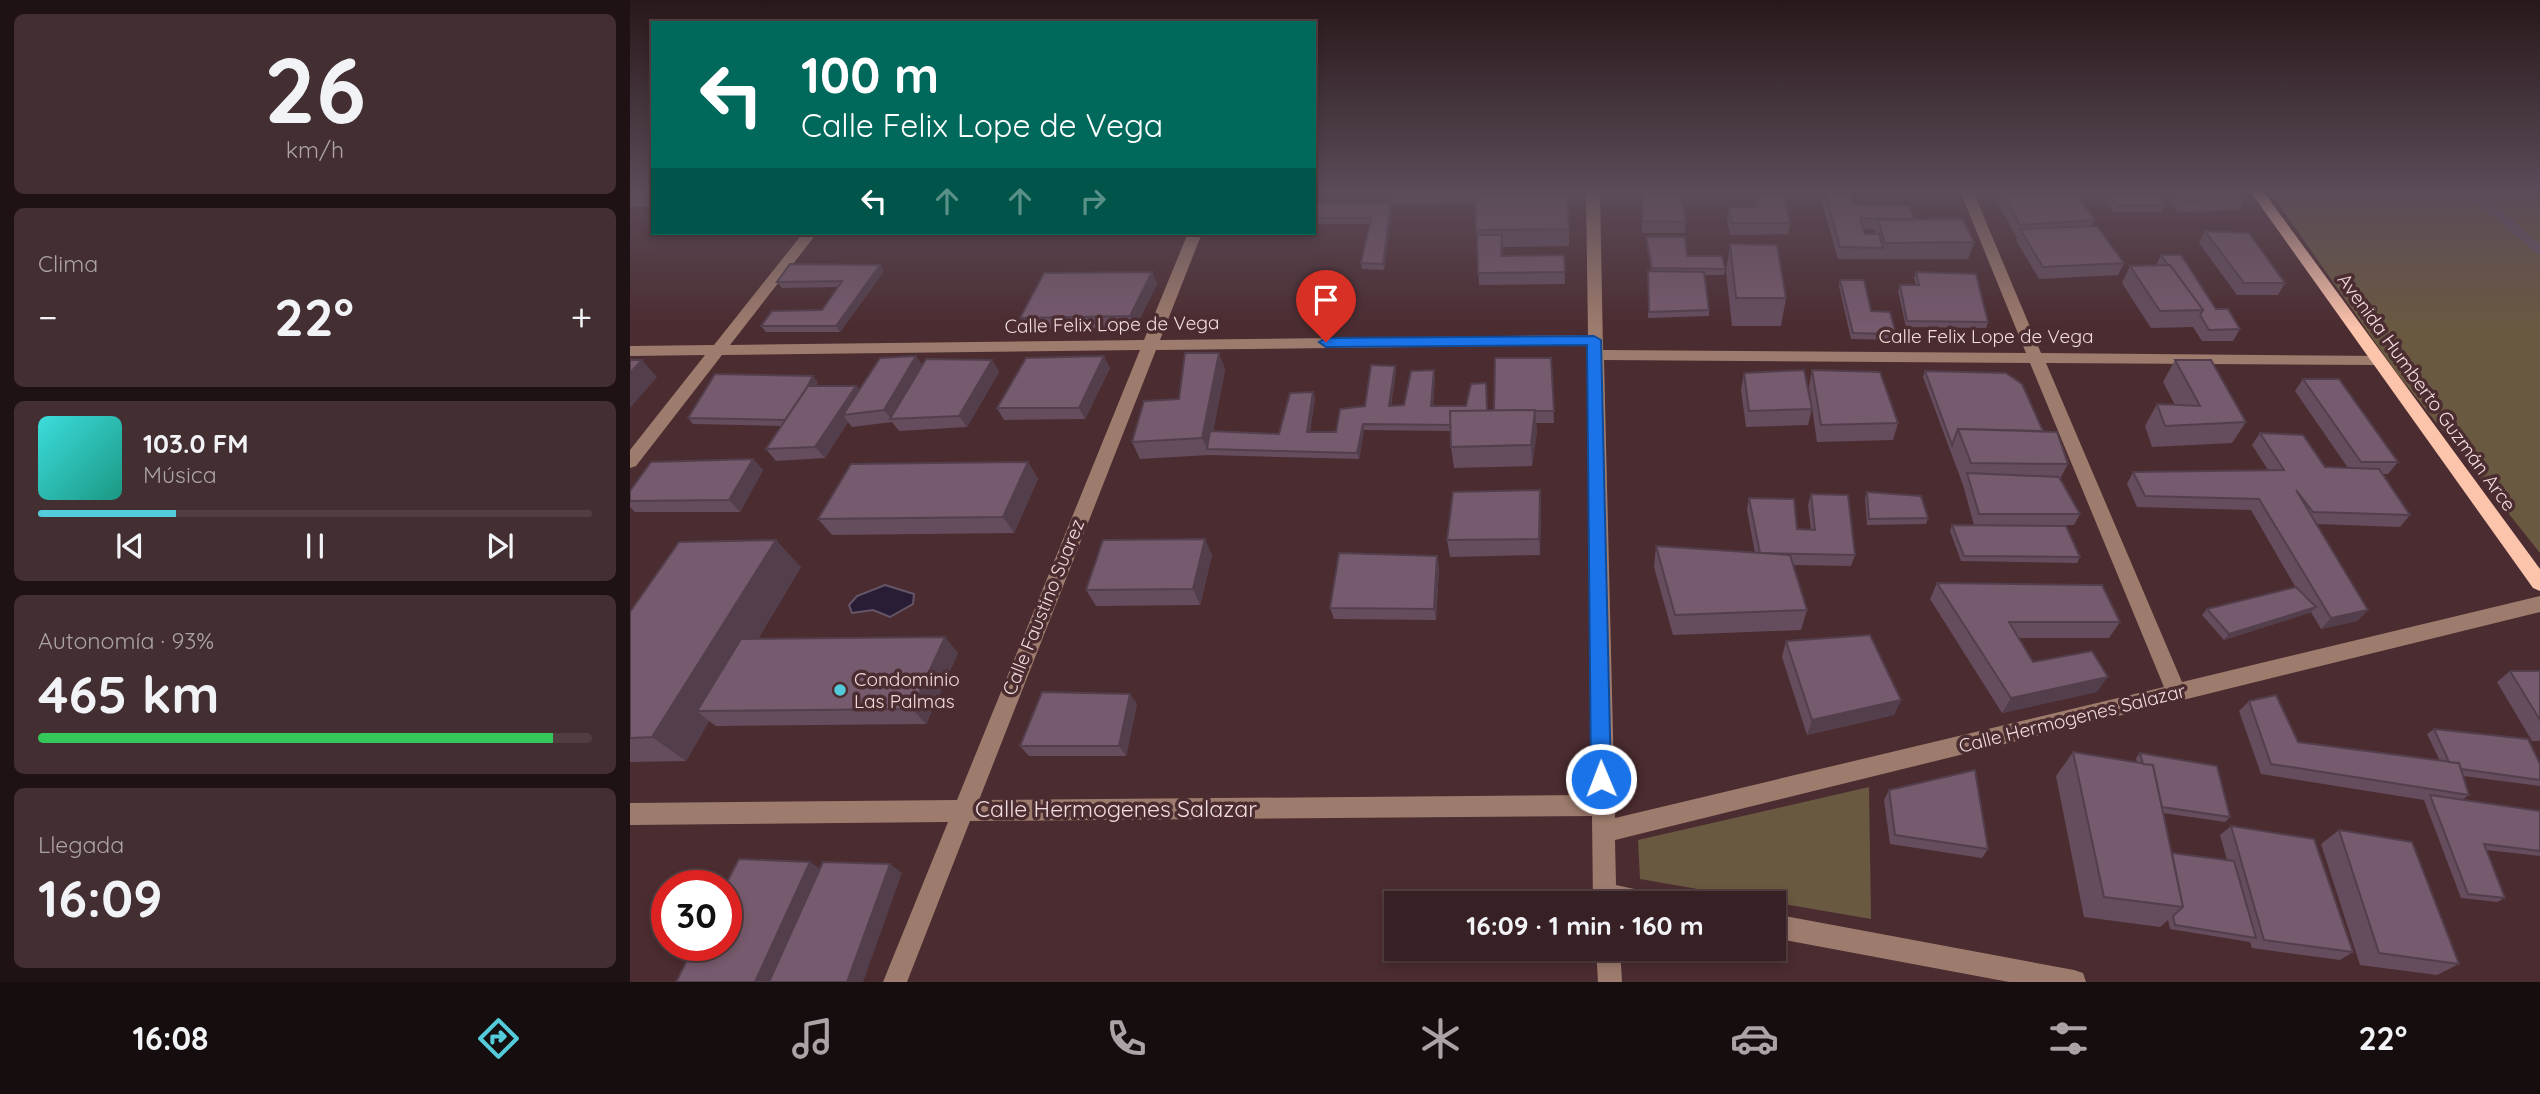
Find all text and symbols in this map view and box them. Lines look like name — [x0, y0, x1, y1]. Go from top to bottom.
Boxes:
text: 26 — [264, 32, 366, 146]
text: 100 m — [801, 44, 939, 105]
icon: left — [686, 49, 777, 140]
text: Calle Felix Lope de Vega — [801, 105, 1163, 145]
text: km/h — [286, 135, 344, 164]
icon: left — [855, 182, 893, 220]
icon: ahead — [928, 182, 966, 220]
icon: ahead — [1001, 182, 1039, 220]
icon: right — [1074, 182, 1112, 220]
text: Clima — [38, 249, 98, 278]
street label: Avenida Humberto Guzmán Arce — [2333, 268, 2521, 516]
pin — [1296, 270, 1356, 342]
icon: arrive — [1307, 281, 1345, 319]
text: 22° — [274, 284, 354, 349]
text: − — [38, 293, 58, 341]
text: + — [571, 293, 592, 341]
street label: Calle Felix Lope de Vega — [1004, 310, 1220, 338]
street label: Calle Felix Lope de Vega — [1879, 324, 2094, 348]
text: 103.0 FM — [143, 427, 249, 460]
text: Música — [143, 460, 217, 489]
street label: Calle Faustino Suarez — [997, 515, 1089, 699]
icon: previous — [111, 527, 149, 565]
icon: pause — [296, 527, 334, 565]
icon: next — [481, 527, 519, 565]
text: Autonomía · 93% — [38, 626, 214, 655]
text: 465 km — [38, 661, 219, 726]
place label: Condominio Las Palmas — [854, 667, 960, 713]
street label: Calle Hermogenes Salazar — [1956, 678, 2189, 758]
marker: Condominio Las Palmas — [832, 682, 848, 698]
position arrow — [1564, 742, 1638, 816]
street label: Calle Hermogenes Salazar — [975, 794, 1257, 823]
text: Llegada — [38, 830, 124, 859]
text: 16:09 — [38, 865, 163, 930]
speed limit sign: 30 — [651, 870, 742, 961]
text: 16:09 · 1 min · 160 m — [1466, 909, 1704, 942]
icon: directions — [474, 1014, 523, 1063]
icon: music — [788, 1014, 837, 1063]
icon: phone — [1102, 1014, 1151, 1063]
icon: climate — [1416, 1014, 1465, 1063]
icon: car — [1730, 1014, 1779, 1063]
icon: filters — [2044, 1014, 2093, 1063]
text: 16:08 — [133, 1018, 209, 1058]
text: 22° — [2358, 1018, 2407, 1058]

